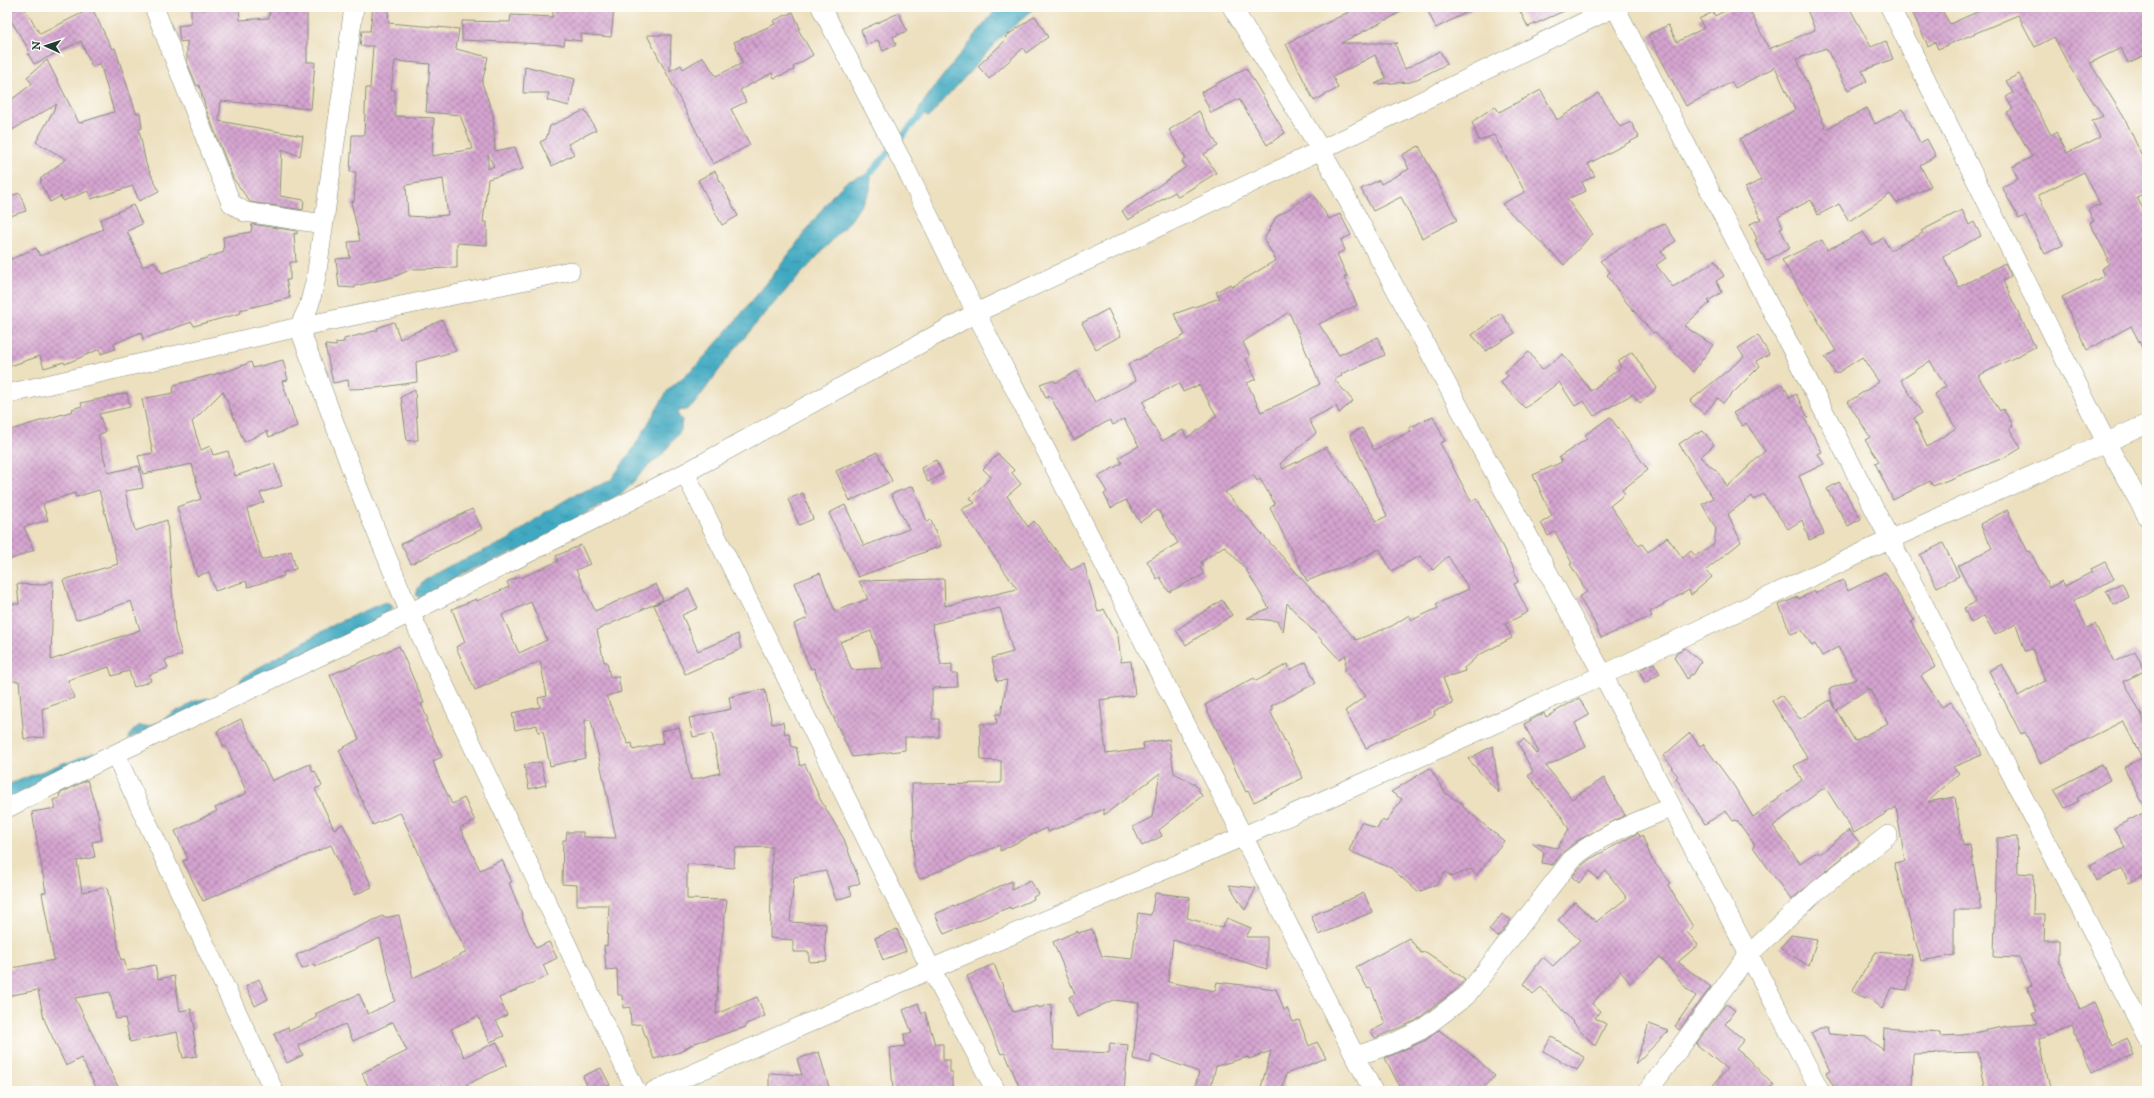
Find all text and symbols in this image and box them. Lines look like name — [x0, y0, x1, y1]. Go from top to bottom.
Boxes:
north arrow — [26, 26, 66, 66]
text: N — [30, 41, 44, 50]

